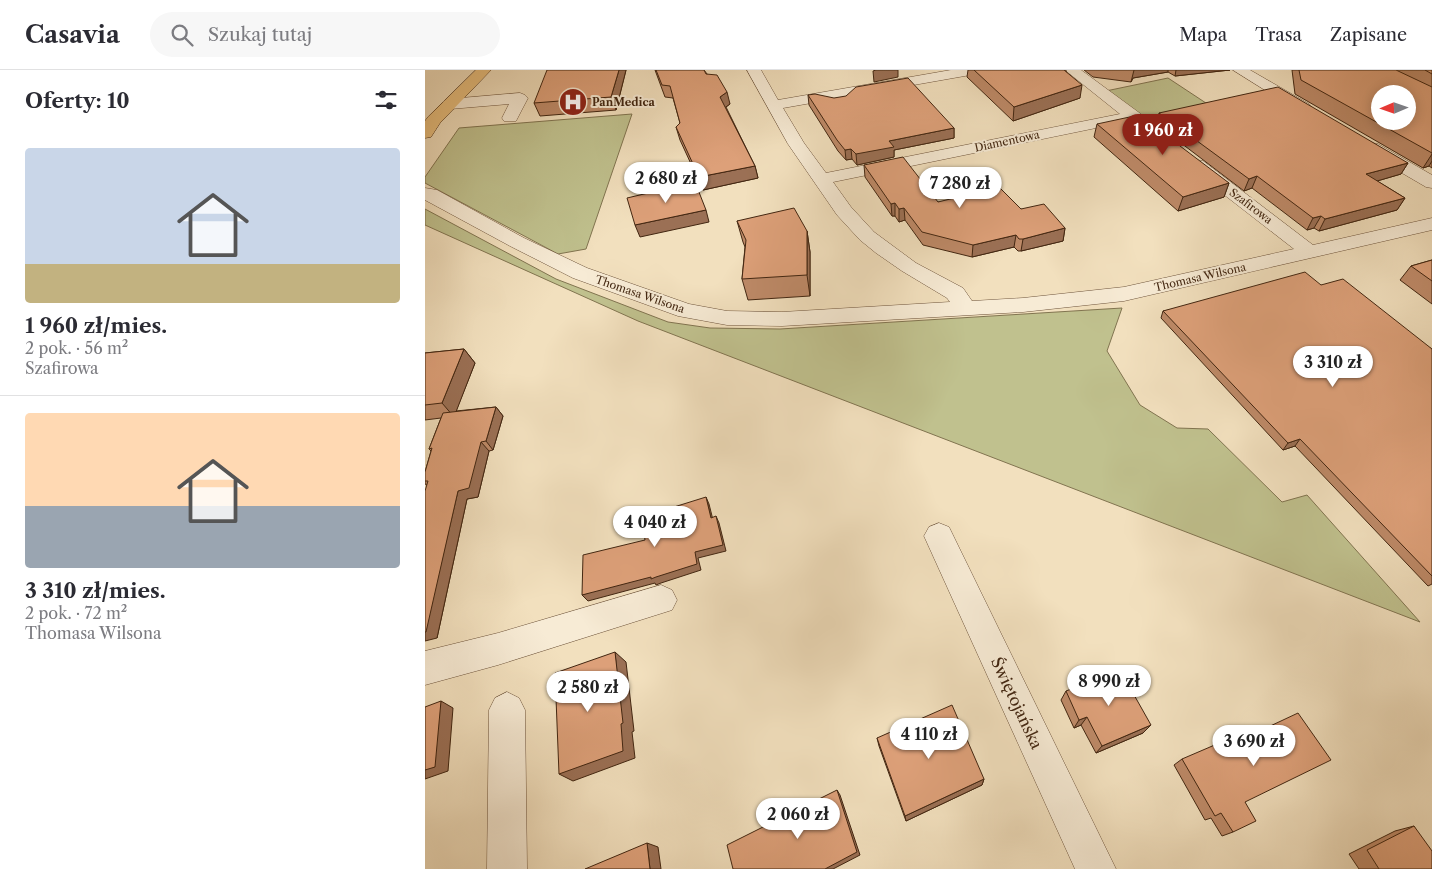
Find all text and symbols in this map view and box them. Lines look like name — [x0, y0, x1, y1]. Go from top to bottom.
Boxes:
search box — [150, 12, 500, 57]
text: Casavia — [25, 20, 120, 49]
icon: search — [168, 21, 196, 49]
text: Szukaj tutaj — [208, 23, 312, 46]
text: Mapa — [1179, 24, 1227, 46]
text: Trasa — [1255, 24, 1302, 46]
text: Zapisane — [1330, 24, 1407, 46]
north arrow — [1371, 85, 1416, 130]
map controls — [1371, 85, 1416, 130]
icon: filters — [372, 86, 400, 114]
hospital icon: PanMedica — [558, 87, 588, 117]
text: Oferty: 10 — [25, 88, 130, 113]
place label: PanMedica — [592, 95, 656, 109]
pin: 1 960 zł — [1111, 114, 1215, 156]
text: 1 960 zł — [1133, 120, 1193, 140]
street label: Diamentowa — [973, 127, 1041, 155]
pin: 2 680 zł — [614, 162, 718, 204]
pin: 7 280 zł — [908, 166, 1012, 209]
text: 2 680 zł — [635, 168, 697, 188]
text: 7 280 zł — [930, 173, 990, 193]
icon: home — [168, 180, 258, 270]
street label: Szafirowa — [1227, 185, 1276, 227]
street label: Thomasa Wilsona — [1153, 260, 1247, 294]
street label: Thomasa Wilsona — [593, 272, 687, 316]
text: 1 960 zł/mies. — [25, 313, 167, 338]
text: 2 pok. · 56 m² — [25, 338, 128, 358]
pin: 3 310 zł — [1281, 346, 1385, 388]
text: 3 310 zł — [1304, 352, 1362, 372]
text: Szafirowa — [25, 358, 98, 378]
icon: home — [168, 446, 258, 536]
pin: 4 040 zł — [603, 506, 707, 548]
text: 4 040 zł — [624, 512, 686, 532]
text: 3 310 zł/mies. — [25, 578, 166, 603]
text: 2 pok. · 72 m² — [25, 603, 127, 623]
text: Thomasa Wilsona — [25, 623, 161, 643]
street label: Świętojańska — [987, 654, 1047, 753]
pin: 8 990 zł — [1057, 664, 1161, 707]
pin: 2 580 zł — [536, 670, 640, 713]
text: 8 990 zł — [1078, 671, 1140, 691]
text: 2 580 zł — [557, 677, 619, 697]
pin: 4 110 zł — [877, 718, 981, 760]
text: 4 110 zł — [901, 724, 957, 744]
pin: 3 690 zł — [1202, 724, 1306, 767]
text: 3 690 zł — [1223, 731, 1285, 751]
pin: 2 060 zł — [746, 798, 850, 840]
text: 2 060 zł — [767, 804, 829, 824]

